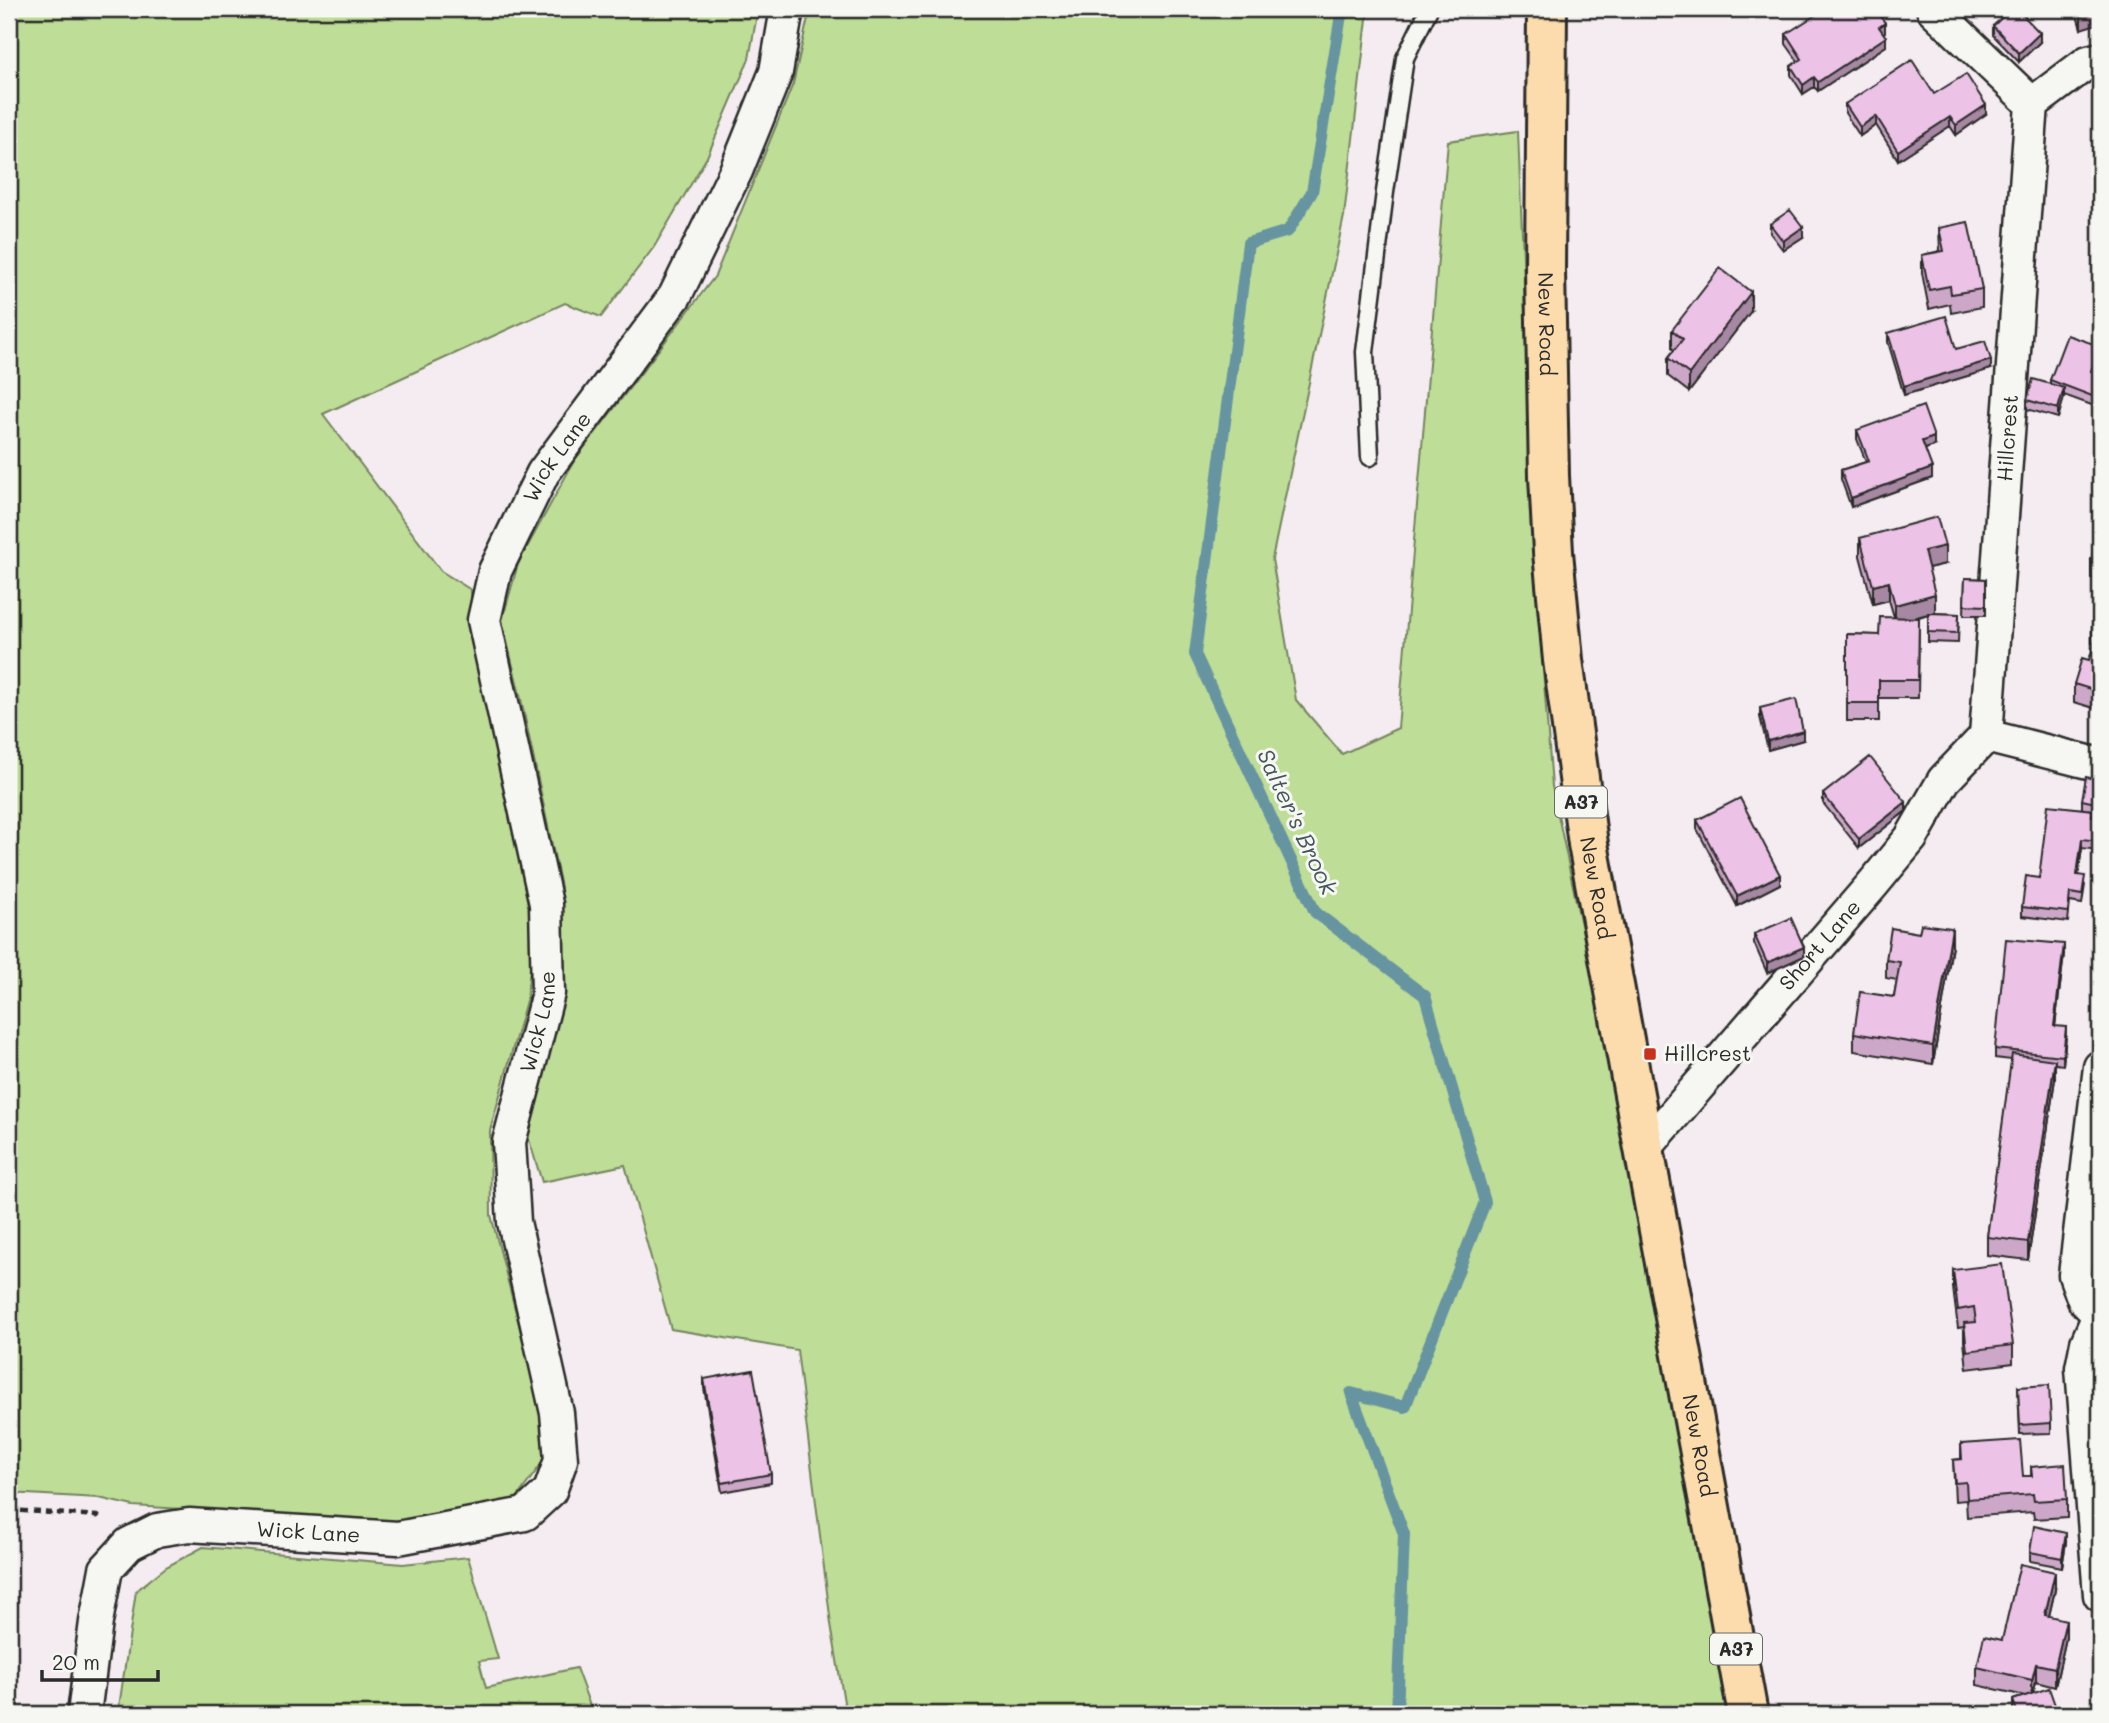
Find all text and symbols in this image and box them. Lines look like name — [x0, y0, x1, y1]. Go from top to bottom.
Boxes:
street label: New Road — [1533, 272, 1562, 376]
street label: Hillcrest — [1990, 393, 2023, 482]
street label: Wick Lane — [516, 406, 596, 506]
water label: Salter's Brook — [1251, 744, 1345, 900]
road number: A37 — [1555, 786, 1607, 818]
street label: New Road — [1575, 834, 1620, 941]
street label: Short Lane — [1772, 893, 1866, 995]
street label: Wick Lane — [513, 971, 560, 1075]
place label: Hillcrest — [1664, 1039, 1751, 1066]
marker: Hillcrest — [1642, 1046, 1658, 1062]
street label: New Road — [1677, 1392, 1723, 1499]
street label: Wick Lane — [256, 1514, 361, 1548]
road number: A37 — [1710, 1634, 1762, 1665]
scale bar — [42, 1639, 158, 1683]
text: 20 m — [52, 1648, 100, 1675]

